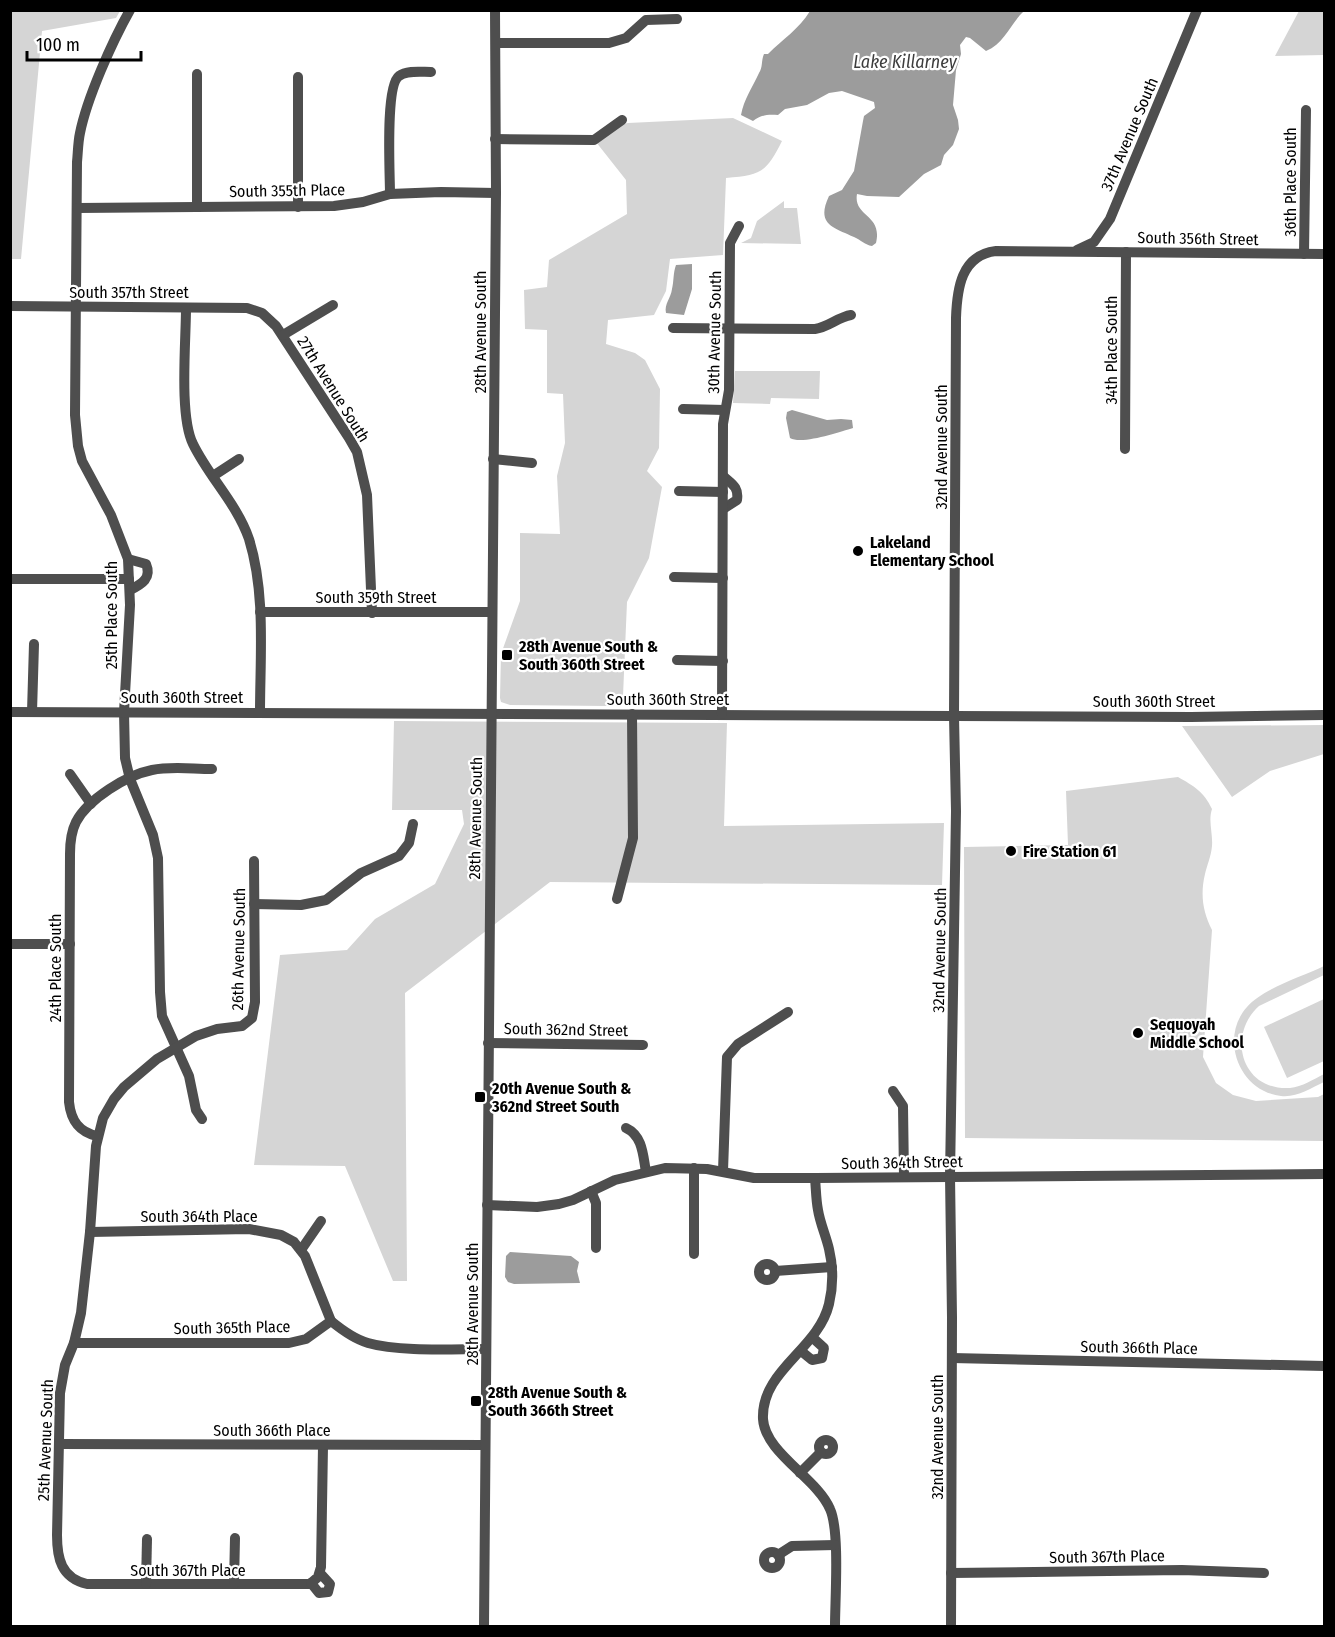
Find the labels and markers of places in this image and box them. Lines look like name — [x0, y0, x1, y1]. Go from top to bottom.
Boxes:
place label: Lakeland Elementary School — [870, 533, 995, 570]
marker: Lakeland Elementary School — [851, 544, 865, 558]
place label: 28th Avenue South & South 360th Street — [518, 637, 658, 674]
marker: 28th Avenue South & South 360th Street — [500, 648, 514, 662]
place label: Fire Station 61 — [1023, 842, 1117, 861]
marker: Fire Station 61 — [1004, 844, 1018, 858]
place label: Sequoyah Middle School — [1150, 1015, 1245, 1052]
marker: Sequoyah Middle School — [1131, 1026, 1145, 1040]
place label: 20th Avenue South & 362nd Street South — [491, 1079, 631, 1116]
marker: 20th Avenue South & 362nd Street South — [473, 1090, 487, 1104]
place label: 28th Avenue South & South 366th Street — [487, 1383, 627, 1420]
marker: 28th Avenue South & South 366th Street — [469, 1394, 483, 1408]

